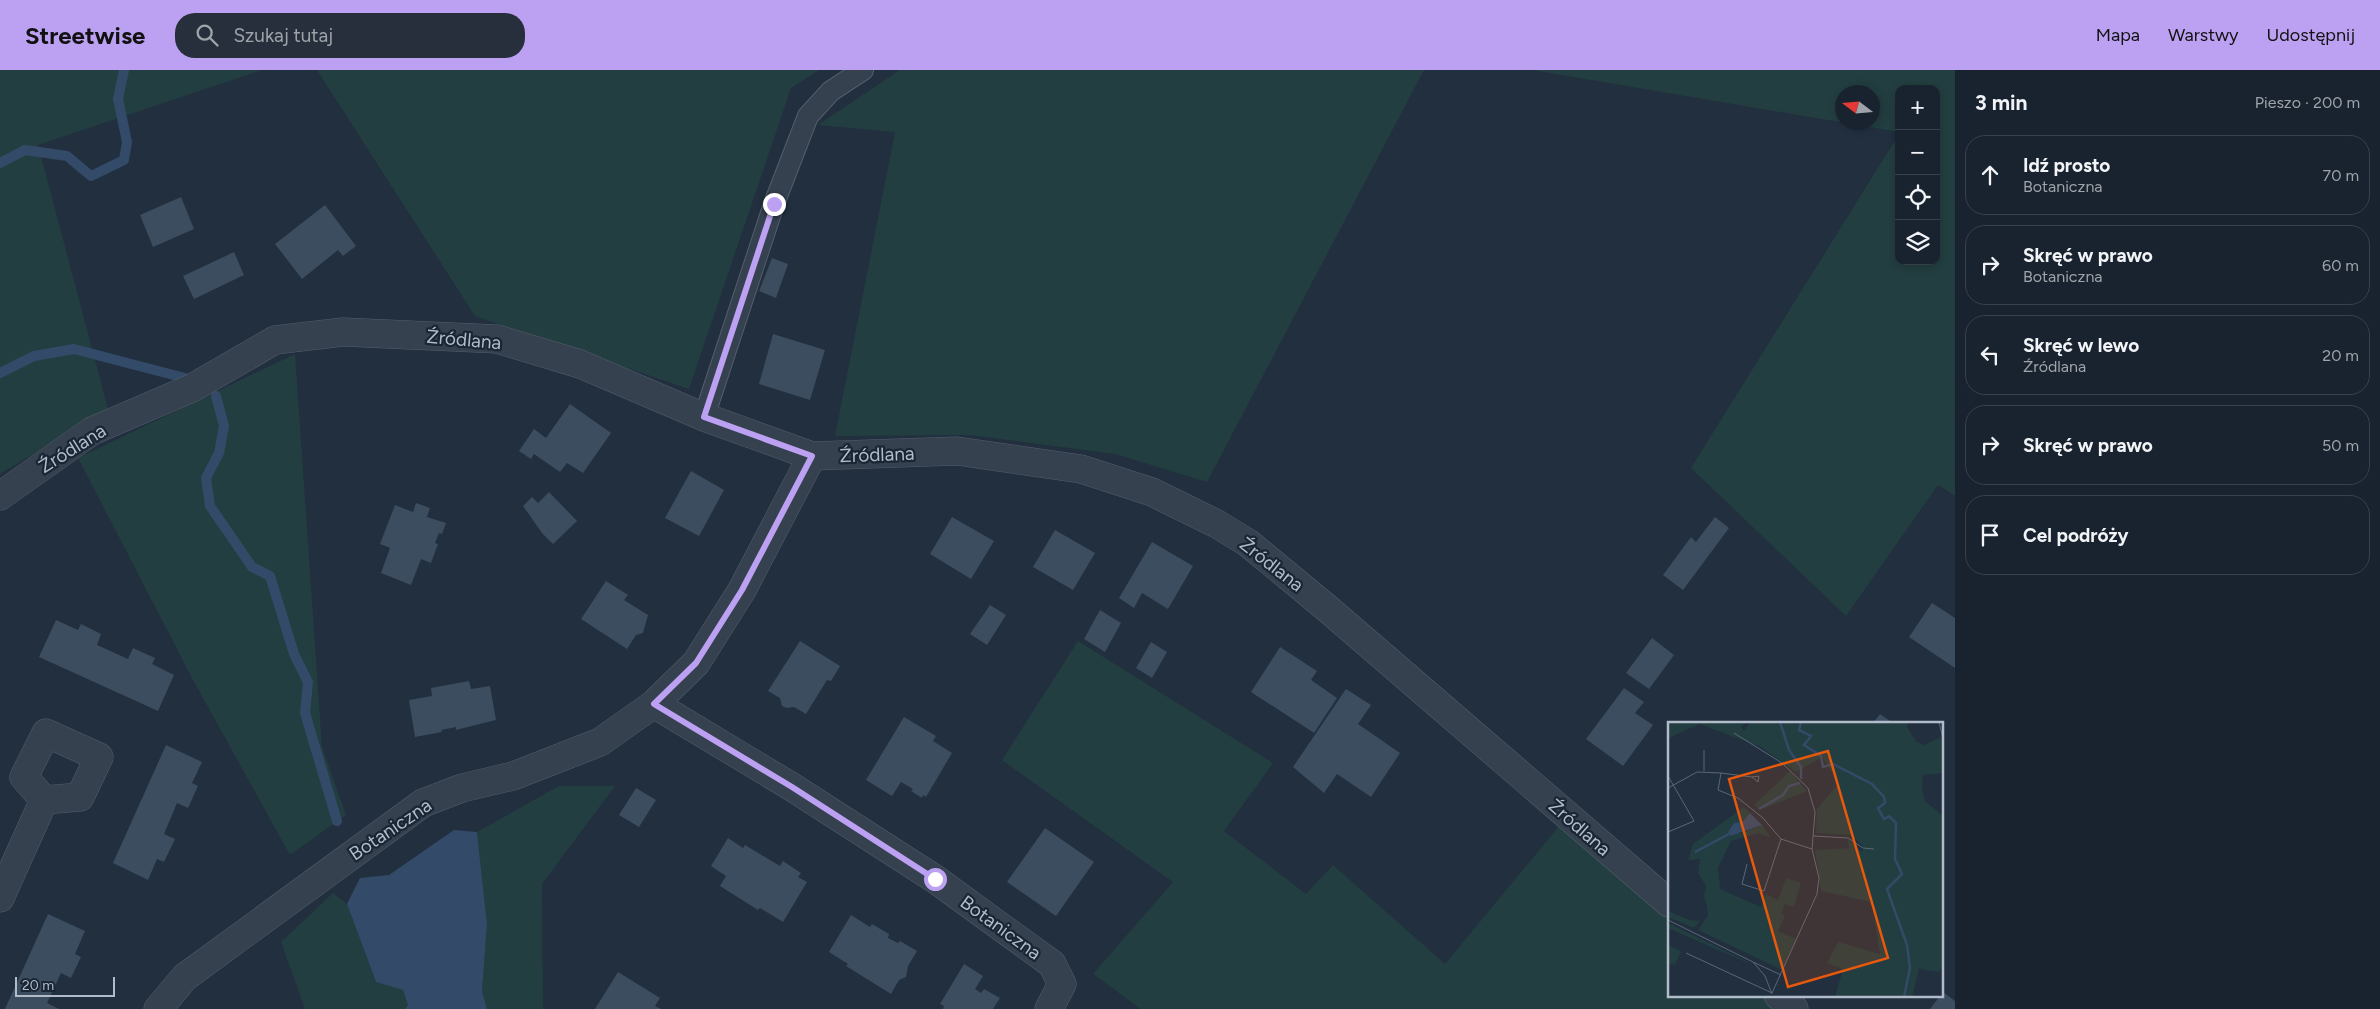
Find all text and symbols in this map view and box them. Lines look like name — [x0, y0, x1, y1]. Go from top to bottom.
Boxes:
search box — [175, 13, 525, 58]
text: Streetwise — [25, 21, 145, 50]
icon: search — [193, 21, 221, 49]
text: Szukaj tutaj — [233, 24, 333, 47]
text: Mapa — [2096, 24, 2140, 46]
text: Warstwy — [2168, 24, 2239, 46]
text: Udostępnij — [2267, 24, 2355, 46]
north arrow — [1835, 85, 1880, 130]
map controls — [1895, 85, 1940, 265]
button: + — [1895, 85, 1940, 130]
text: 3 min — [1975, 90, 2027, 115]
text: Pieszo · 200 m — [2255, 93, 2360, 112]
button: − — [1895, 130, 1940, 175]
text: Idź prosto — [2023, 154, 2110, 177]
icon: ahead — [1976, 161, 2004, 189]
text: 70 m — [2323, 166, 2359, 185]
button: locate — [1895, 175, 1940, 220]
text: Botaniczna — [2023, 177, 2102, 196]
route end — [763, 193, 786, 216]
button: layers — [1895, 220, 1940, 265]
text: Skręć w prawo — [2023, 244, 2153, 267]
icon: right — [1976, 251, 2004, 279]
text: 60 m — [2322, 256, 2359, 275]
text: Botaniczna — [2023, 267, 2102, 286]
street label: Źródlana — [426, 325, 502, 354]
text: Skręć w lewo — [2023, 334, 2139, 357]
icon: left — [1976, 341, 2004, 369]
text: 20 m — [2322, 346, 2359, 365]
text: Źródlana — [2023, 357, 2086, 376]
street label: Źródlana — [34, 419, 110, 478]
icon: right — [1976, 431, 2004, 459]
text: Skręć w prawo — [2023, 434, 2153, 457]
text: 50 m — [2322, 436, 2359, 455]
street label: Źródlana — [839, 442, 915, 467]
icon: arrive — [1976, 521, 2004, 549]
text: Cel podróży — [2023, 524, 2129, 547]
street label: Źródlana — [1235, 532, 1308, 597]
inset map — [1668, 722, 1942, 996]
street label: Botaniczna — [345, 793, 436, 865]
street label: Źródlana — [1544, 794, 1615, 861]
route start — [924, 868, 947, 891]
street label: Botaniczna — [956, 890, 1046, 964]
scale bar — [15, 974, 115, 997]
text: 20 m — [22, 977, 54, 994]

